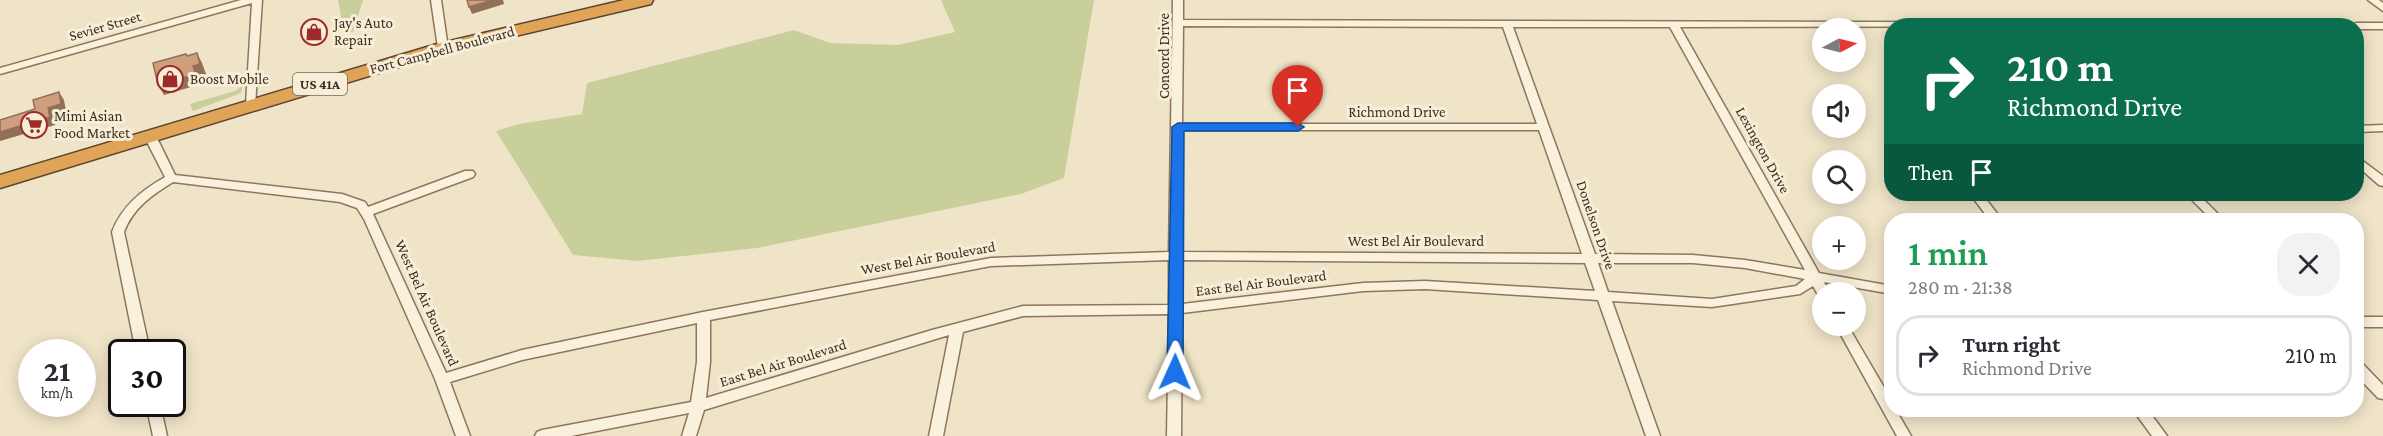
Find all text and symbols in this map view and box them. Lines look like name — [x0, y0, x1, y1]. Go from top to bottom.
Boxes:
street label: Sevier Street — [67, 8, 144, 44]
street label: Concord Drive — [1156, 12, 1172, 99]
place label: Jay's Auto Repair — [332, 15, 393, 49]
shop icon: Jay's Auto Repair — [299, 17, 329, 47]
north arrow — [1812, 18, 1866, 72]
map controls — [1812, 18, 1866, 336]
street label: Fort Campbell Boulevard — [368, 23, 516, 78]
icon: right — [1908, 42, 1986, 120]
text: 210 m — [2007, 43, 2113, 90]
shop icon: Boost Mobile — [155, 64, 185, 94]
pin — [1272, 65, 1323, 127]
place label: Boost Mobile — [190, 71, 269, 87]
road number: US 41A — [293, 73, 347, 95]
icon: arrive — [1281, 74, 1314, 107]
button: sound — [1812, 84, 1866, 138]
text: Richmond Drive — [2007, 92, 2182, 122]
street label: Richmond Drive — [1348, 104, 1446, 120]
street label: Lexington Drive — [1732, 104, 1793, 197]
place label: Mimi Asian Food Market — [54, 108, 131, 141]
supermarket icon: Mimi Asian Food Market — [19, 110, 49, 140]
button: search — [1812, 150, 1866, 204]
icon: arrive — [1965, 156, 1998, 189]
text: Then — [1908, 160, 1953, 185]
street label: Donelson Drive — [1573, 179, 1619, 272]
button: + — [1812, 216, 1866, 270]
street label: West Bel Air Boulevard — [1348, 233, 1484, 249]
text: 1 min — [1908, 233, 1988, 273]
button: close — [2277, 233, 2340, 296]
street label: West Bel Air Boulevard — [392, 237, 462, 369]
street label: West Bel Air Boulevard — [859, 238, 997, 278]
street label: East Bel Air Boulevard — [1195, 267, 1327, 299]
text: 280 m · 21:38 — [1908, 276, 2013, 298]
button: − — [1812, 282, 1866, 336]
text: Turn right — [1962, 332, 2060, 357]
street label: East Bel Air Boulevard — [718, 336, 848, 390]
speed limit sign: 30 — [108, 339, 186, 417]
icon: right — [1911, 339, 1944, 372]
position arrow — [1143, 340, 1207, 404]
text: 210 m — [2285, 343, 2337, 368]
text: 21 — [44, 354, 70, 387]
text: Richmond Drive — [1962, 357, 2092, 379]
text: km/h — [41, 385, 73, 401]

